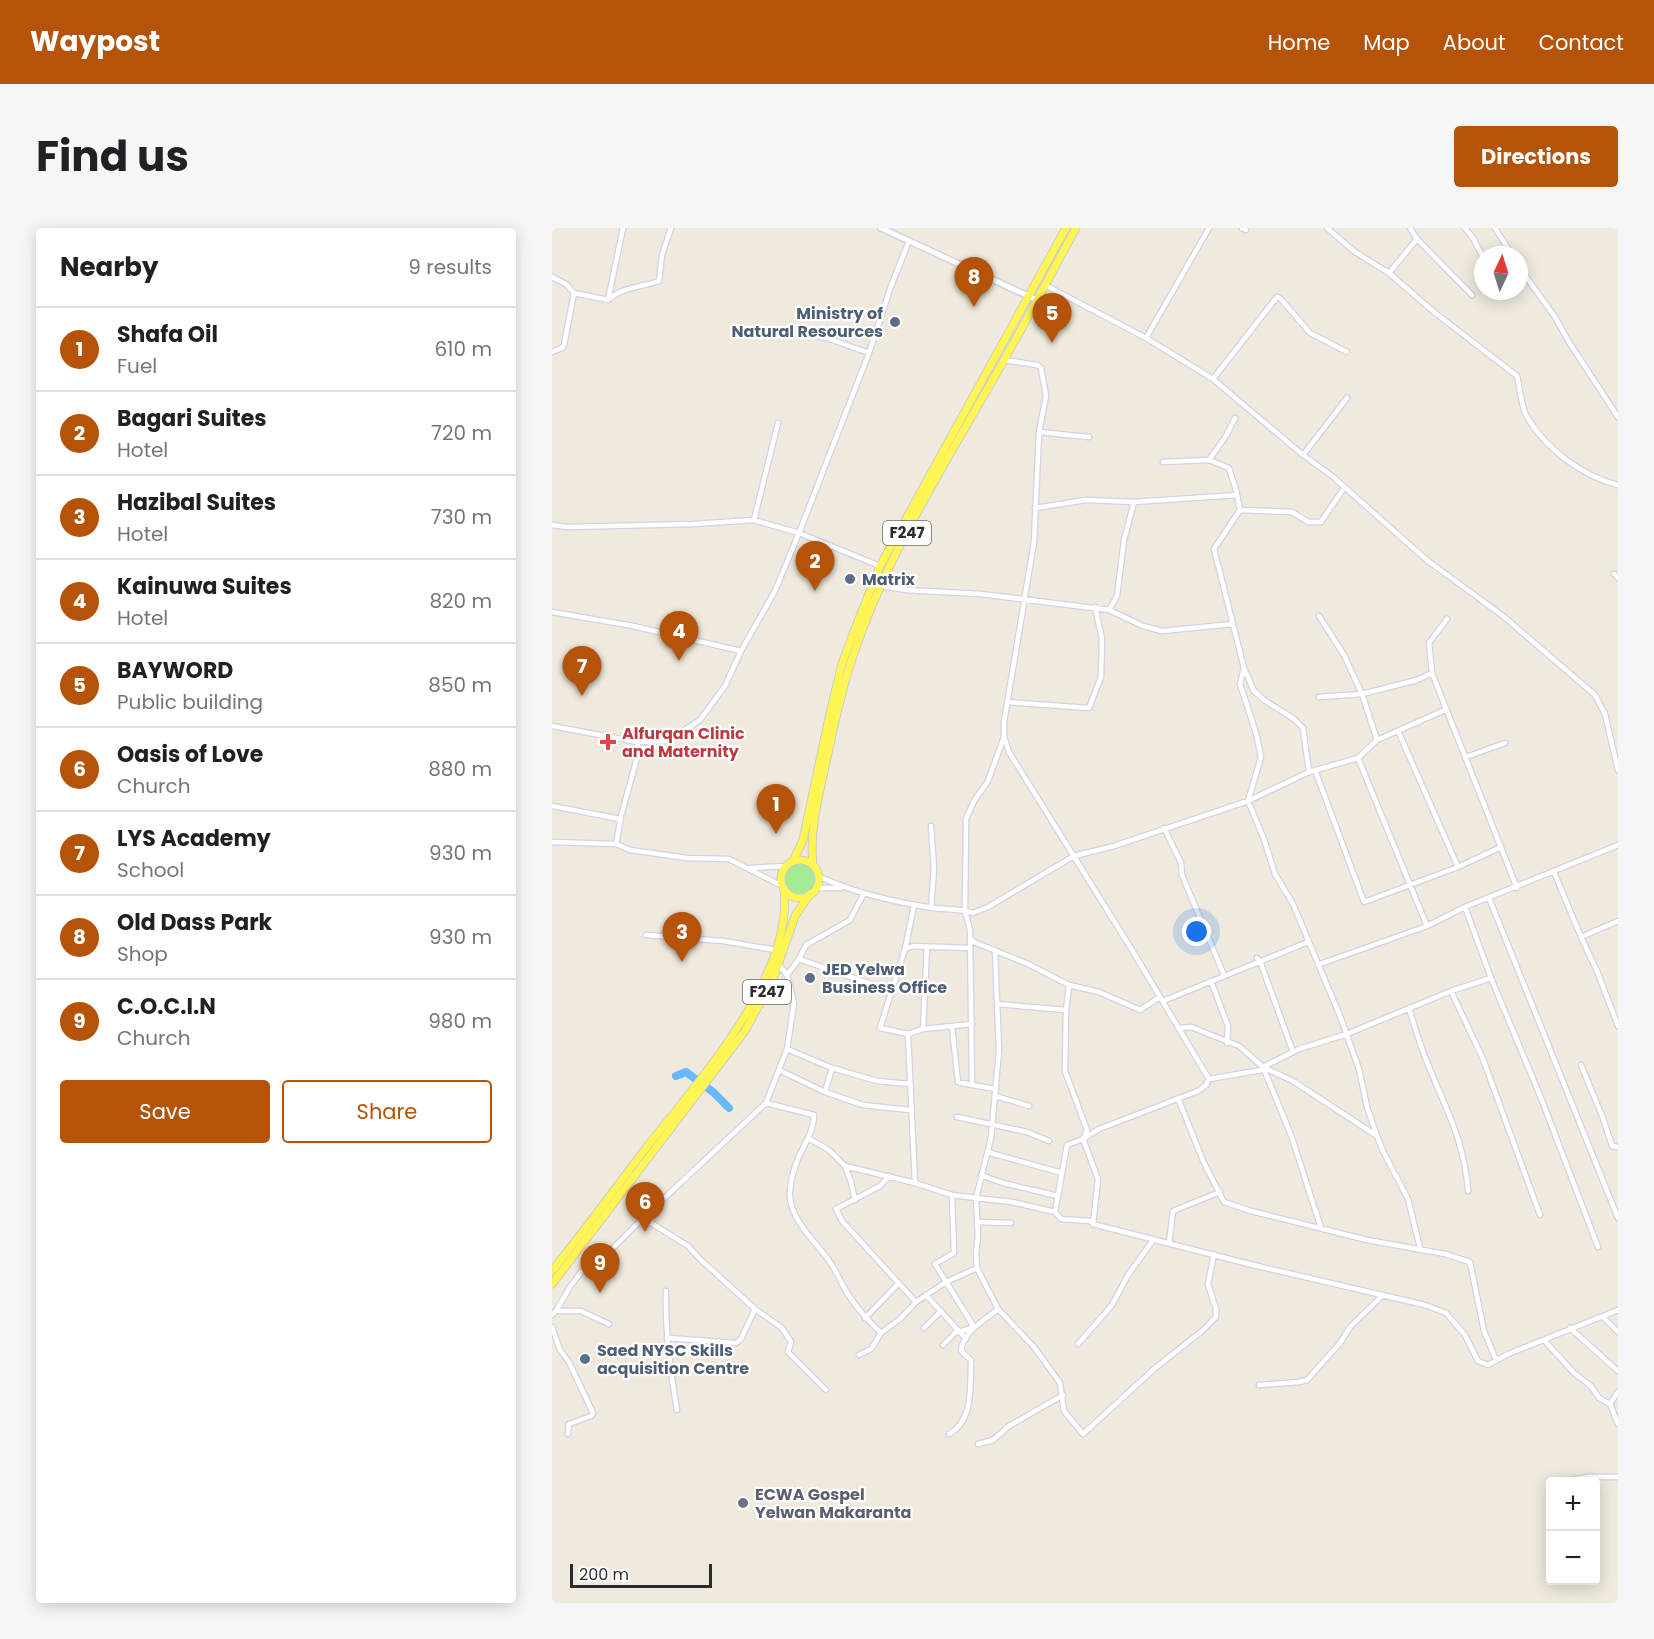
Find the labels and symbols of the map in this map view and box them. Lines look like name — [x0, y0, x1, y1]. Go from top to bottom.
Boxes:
north arrow — [1474, 246, 1528, 300]
pin: 8 — [954, 257, 994, 307]
pin: 5 — [1032, 294, 1072, 343]
place label: Ministry of Natural Resources — [731, 302, 883, 343]
marker: Ministry of Natural Resources — [888, 315, 902, 329]
road number: F247 — [883, 521, 931, 545]
pin: 2 — [796, 542, 834, 591]
place label: Matrix — [862, 568, 916, 591]
marker: Matrix — [843, 572, 857, 586]
pin: 4 — [660, 612, 698, 661]
pin: 7 — [562, 646, 602, 696]
place label: Alfurqan Clinic and Maternity — [622, 722, 745, 763]
marker: Alfurqan Clinic and Maternity — [599, 733, 617, 751]
pin: 1 — [756, 784, 796, 834]
pin: 3 — [662, 912, 702, 962]
your location — [1182, 917, 1211, 946]
place label: JED Yelwa Business Office — [822, 958, 947, 999]
marker: JED Yelwa Business Office — [803, 971, 817, 985]
road number: F247 — [743, 980, 791, 1004]
pin: 6 — [626, 1182, 664, 1232]
pin: 9 — [580, 1244, 620, 1293]
place label: Saed NYSC Skills acquisition Centre — [597, 1339, 749, 1380]
marker: Saed NYSC Skills acquisition Centre — [578, 1352, 592, 1366]
place label: ECWA Gospel Yelwan Makaranta — [755, 1483, 911, 1524]
marker: ECWA Gospel Yelwan Makaranta — [736, 1496, 750, 1510]
scale bar — [570, 1561, 712, 1588]

